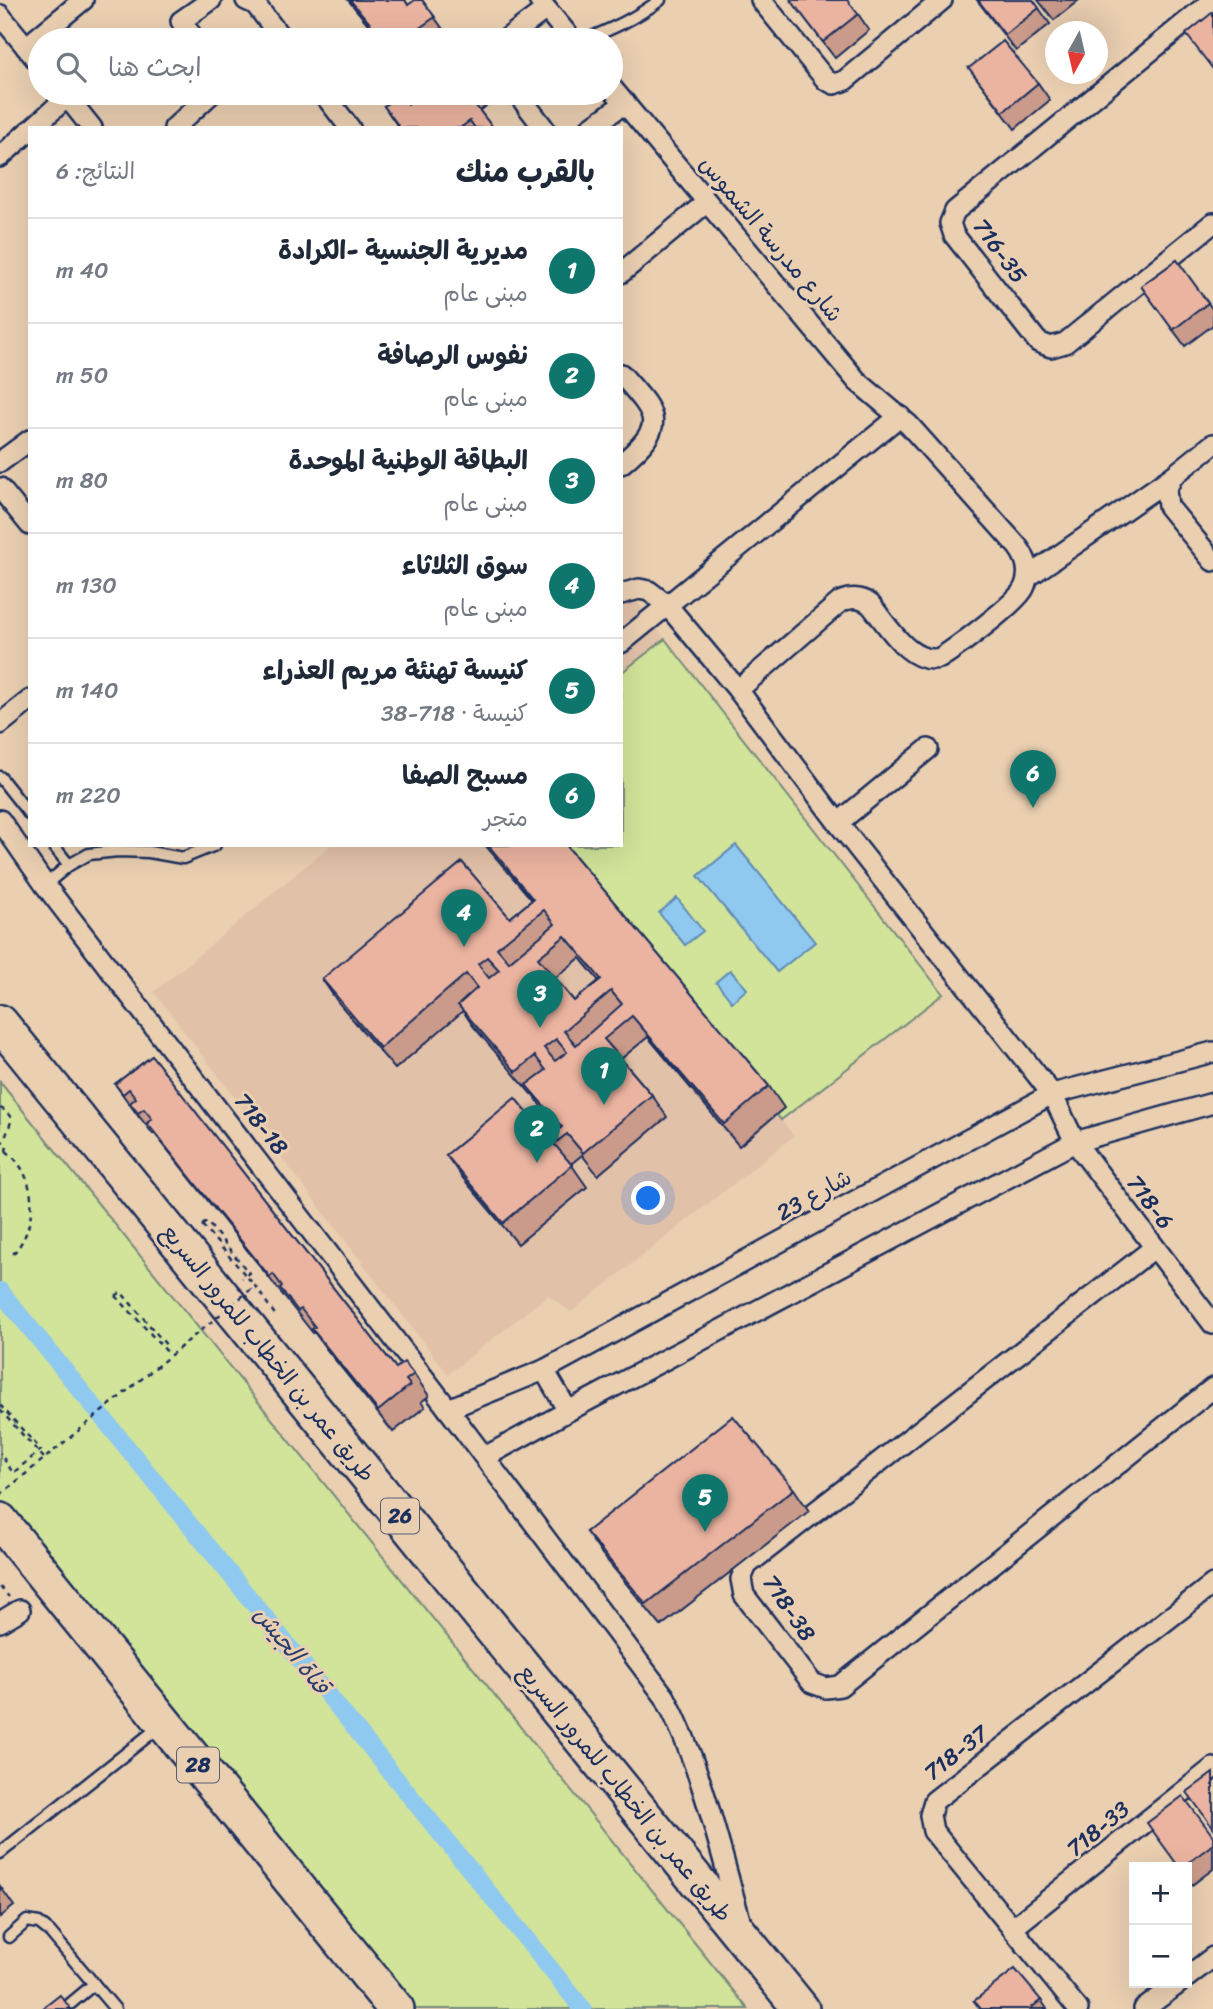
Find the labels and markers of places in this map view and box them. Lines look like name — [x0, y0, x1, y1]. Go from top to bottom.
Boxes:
pin: 6 — [1010, 750, 1056, 808]
pin: 4 — [441, 889, 487, 947]
pin: 3 — [517, 970, 563, 1028]
pin: 1 — [581, 1047, 627, 1105]
pin: 2 — [514, 1105, 560, 1163]
pin: 5 — [682, 1474, 728, 1532]

